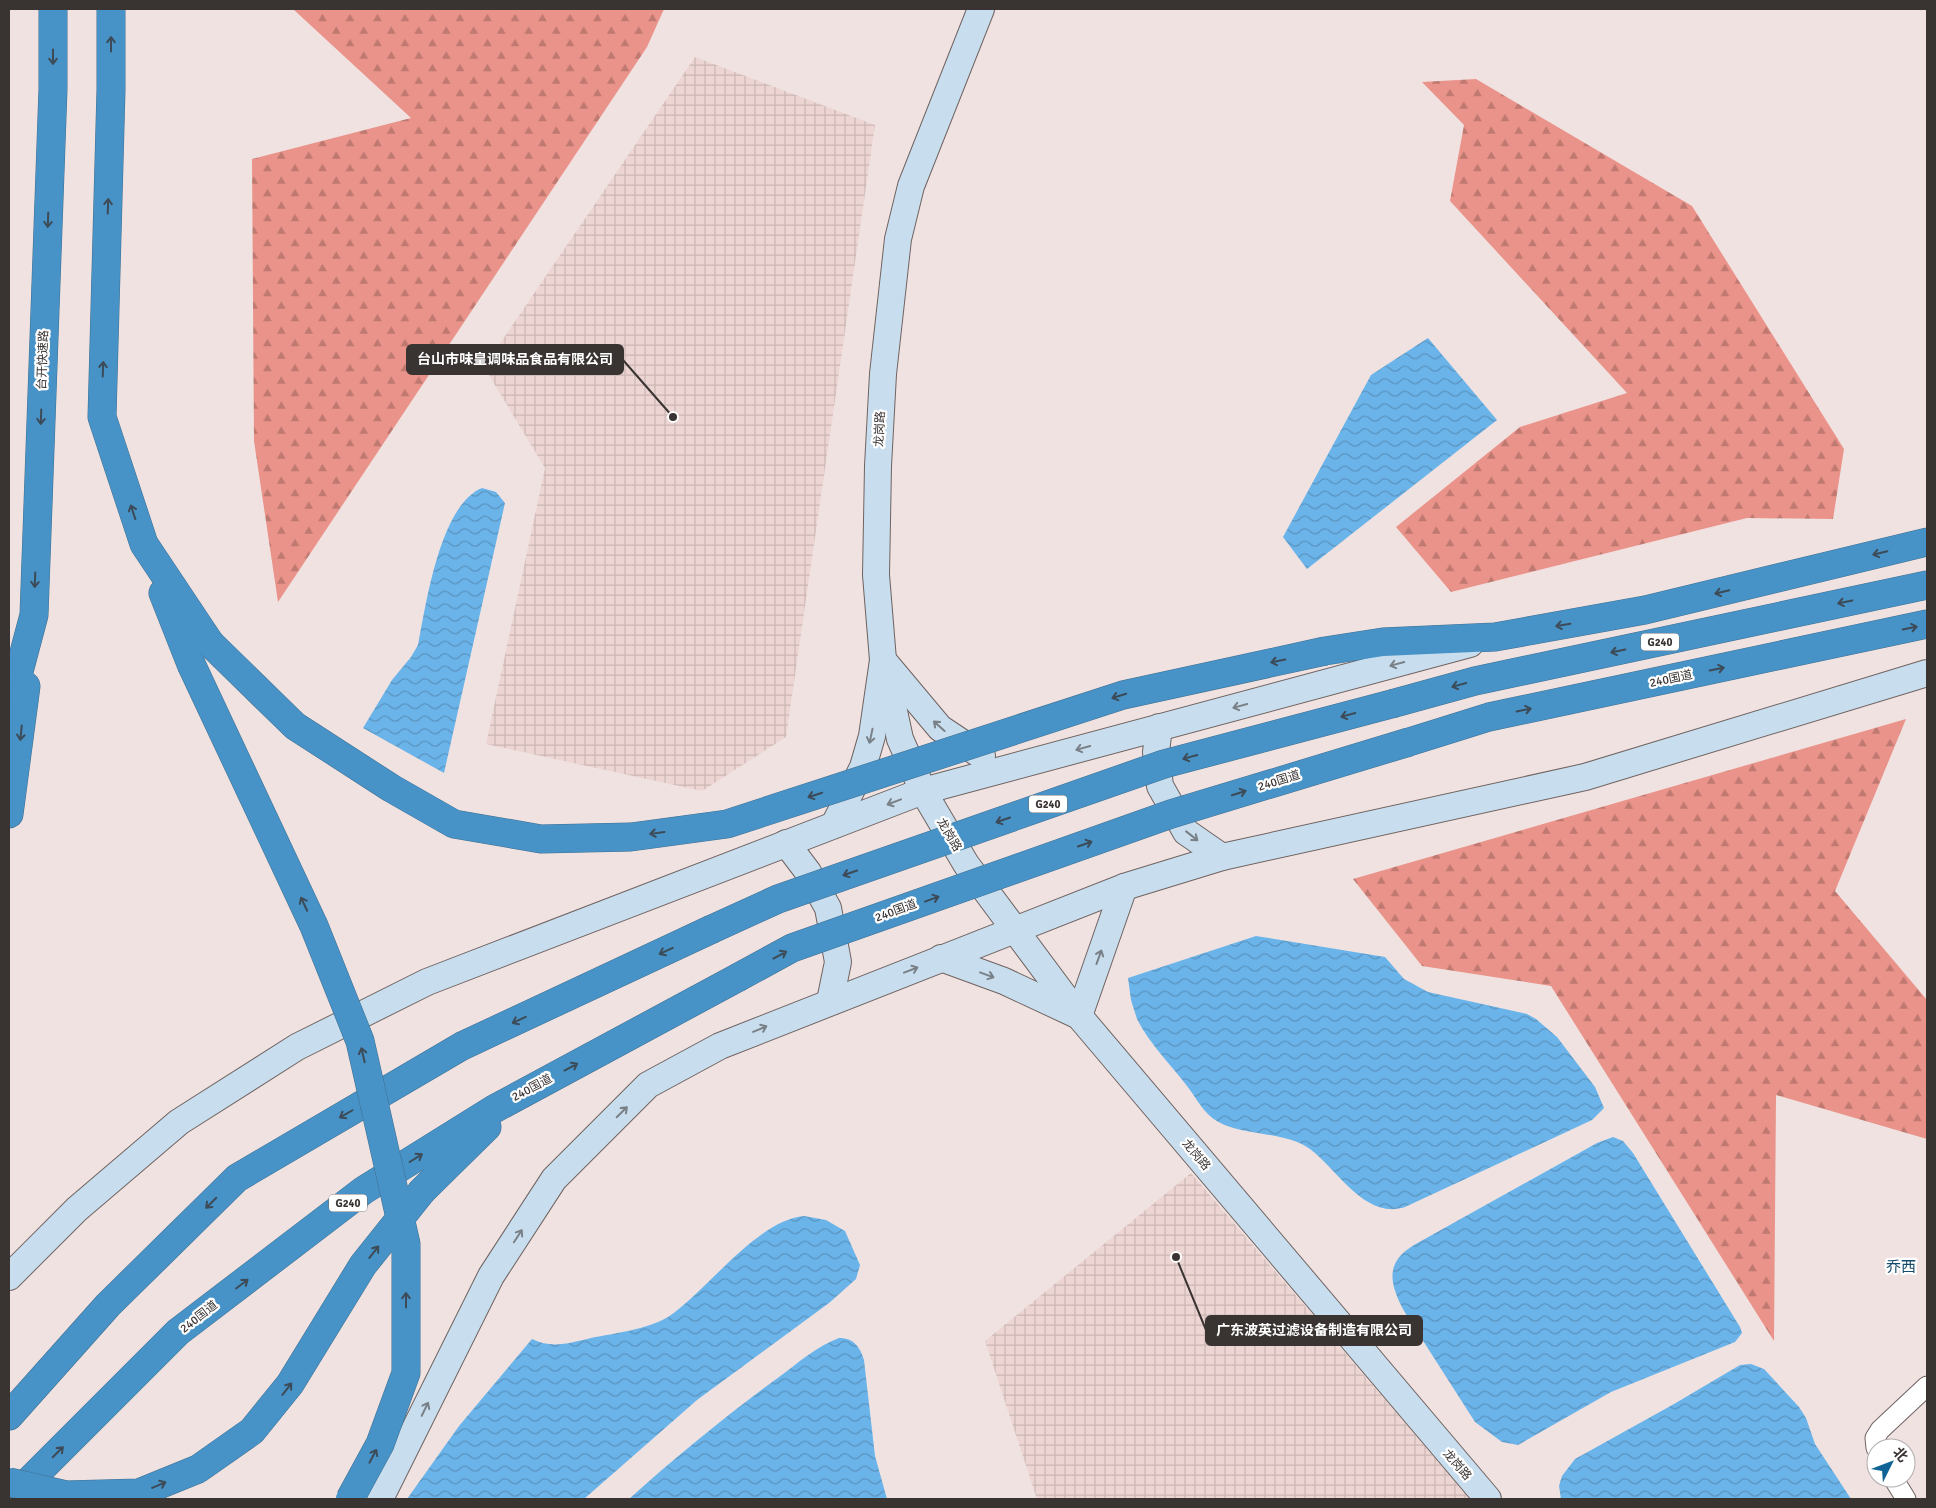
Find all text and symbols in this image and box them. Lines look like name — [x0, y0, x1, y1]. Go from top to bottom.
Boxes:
one-way arrow — [106, 36, 116, 52]
one-way arrow — [48, 49, 58, 65]
one-way arrow — [103, 198, 113, 214]
one-way arrow — [43, 212, 53, 228]
street label: 台开快速路 — [34, 330, 52, 390]
callout: 台山市味皇调味品食品有限公司 — [407, 345, 623, 374]
text: 台山市味皇调味品食品有限公司 — [417, 351, 613, 368]
one-way arrow — [99, 361, 108, 377]
one-way arrow — [36, 409, 46, 425]
street label: 龙岗路 — [872, 411, 888, 447]
one-way arrow — [128, 504, 137, 520]
one-way arrow — [1872, 549, 1888, 558]
one-way arrow — [30, 571, 40, 587]
one-way arrow — [1714, 587, 1730, 597]
one-way arrow — [1838, 598, 1854, 607]
one-way arrow — [1555, 621, 1571, 630]
one-way arrow — [1902, 623, 1918, 632]
road number: G240 — [1641, 634, 1679, 650]
one-way arrow — [1610, 647, 1626, 656]
one-way arrow — [1270, 657, 1286, 666]
one-way arrow — [1390, 659, 1406, 669]
one-way arrow — [1708, 664, 1724, 673]
street label: 240国道 — [1648, 667, 1694, 691]
one-way arrow — [1452, 681, 1468, 691]
one-way arrow — [1111, 692, 1127, 702]
one-way arrow — [1233, 701, 1249, 711]
one-way arrow — [1515, 705, 1531, 714]
one-way arrow — [1340, 711, 1356, 720]
one-way arrow — [933, 720, 946, 732]
one-way arrow — [16, 725, 26, 741]
one-way arrow — [866, 727, 876, 743]
one-way arrow — [1076, 743, 1092, 753]
one-way arrow — [1183, 753, 1199, 762]
street label: 240国道 — [1256, 767, 1302, 795]
one-way arrow — [1231, 788, 1247, 798]
one-way arrow — [807, 791, 823, 800]
road number: G240 — [1029, 796, 1067, 812]
one-way arrow — [886, 798, 902, 807]
street label: 龙岗路 — [933, 816, 965, 854]
one-way arrow — [996, 816, 1012, 825]
one-way arrow — [650, 829, 666, 839]
one-way arrow — [1185, 830, 1198, 841]
one-way arrow — [1077, 839, 1092, 848]
one-way arrow — [843, 869, 858, 878]
one-way arrow — [923, 894, 939, 903]
one-way arrow — [298, 897, 308, 912]
street label: 240国道 — [873, 897, 919, 925]
one-way arrow — [659, 946, 674, 956]
one-way arrow — [772, 950, 787, 960]
one-way arrow — [1095, 950, 1104, 966]
one-way arrow — [903, 965, 918, 974]
one-way arrow — [979, 971, 994, 980]
one-way arrow — [512, 1015, 527, 1025]
one-way arrow — [752, 1024, 767, 1034]
one-way arrow — [358, 1048, 367, 1064]
one-way arrow — [563, 1062, 578, 1071]
street label: 240国道 — [509, 1071, 555, 1105]
one-way arrow — [616, 1106, 628, 1118]
one-way arrow — [338, 1109, 353, 1119]
street label: 龙岗路 — [1179, 1136, 1213, 1174]
one-way arrow — [408, 1153, 422, 1163]
road number: G240 — [329, 1194, 367, 1212]
one-way arrow — [205, 1197, 217, 1209]
one-way arrow — [513, 1229, 523, 1243]
one-way arrow — [368, 1245, 379, 1258]
district label: 乔西 — [1886, 1258, 1916, 1276]
one-way arrow — [235, 1279, 249, 1289]
one-way arrow — [401, 1292, 411, 1308]
street label: 240国道 — [177, 1298, 221, 1336]
callout: 广东波英过滤设备制造有限公司 — [1206, 1316, 1422, 1345]
text: 广东波英过滤设备制造有限公司 — [1216, 1322, 1412, 1339]
one-way arrow — [281, 1382, 292, 1395]
one-way arrow — [420, 1401, 430, 1416]
north arrow — [1866, 1438, 1916, 1488]
text: 北 — [1889, 1444, 1911, 1466]
street label: 龙岗路 — [1440, 1446, 1474, 1484]
one-way arrow — [51, 1447, 63, 1459]
one-way arrow — [368, 1449, 378, 1464]
one-way arrow — [151, 1479, 166, 1489]

